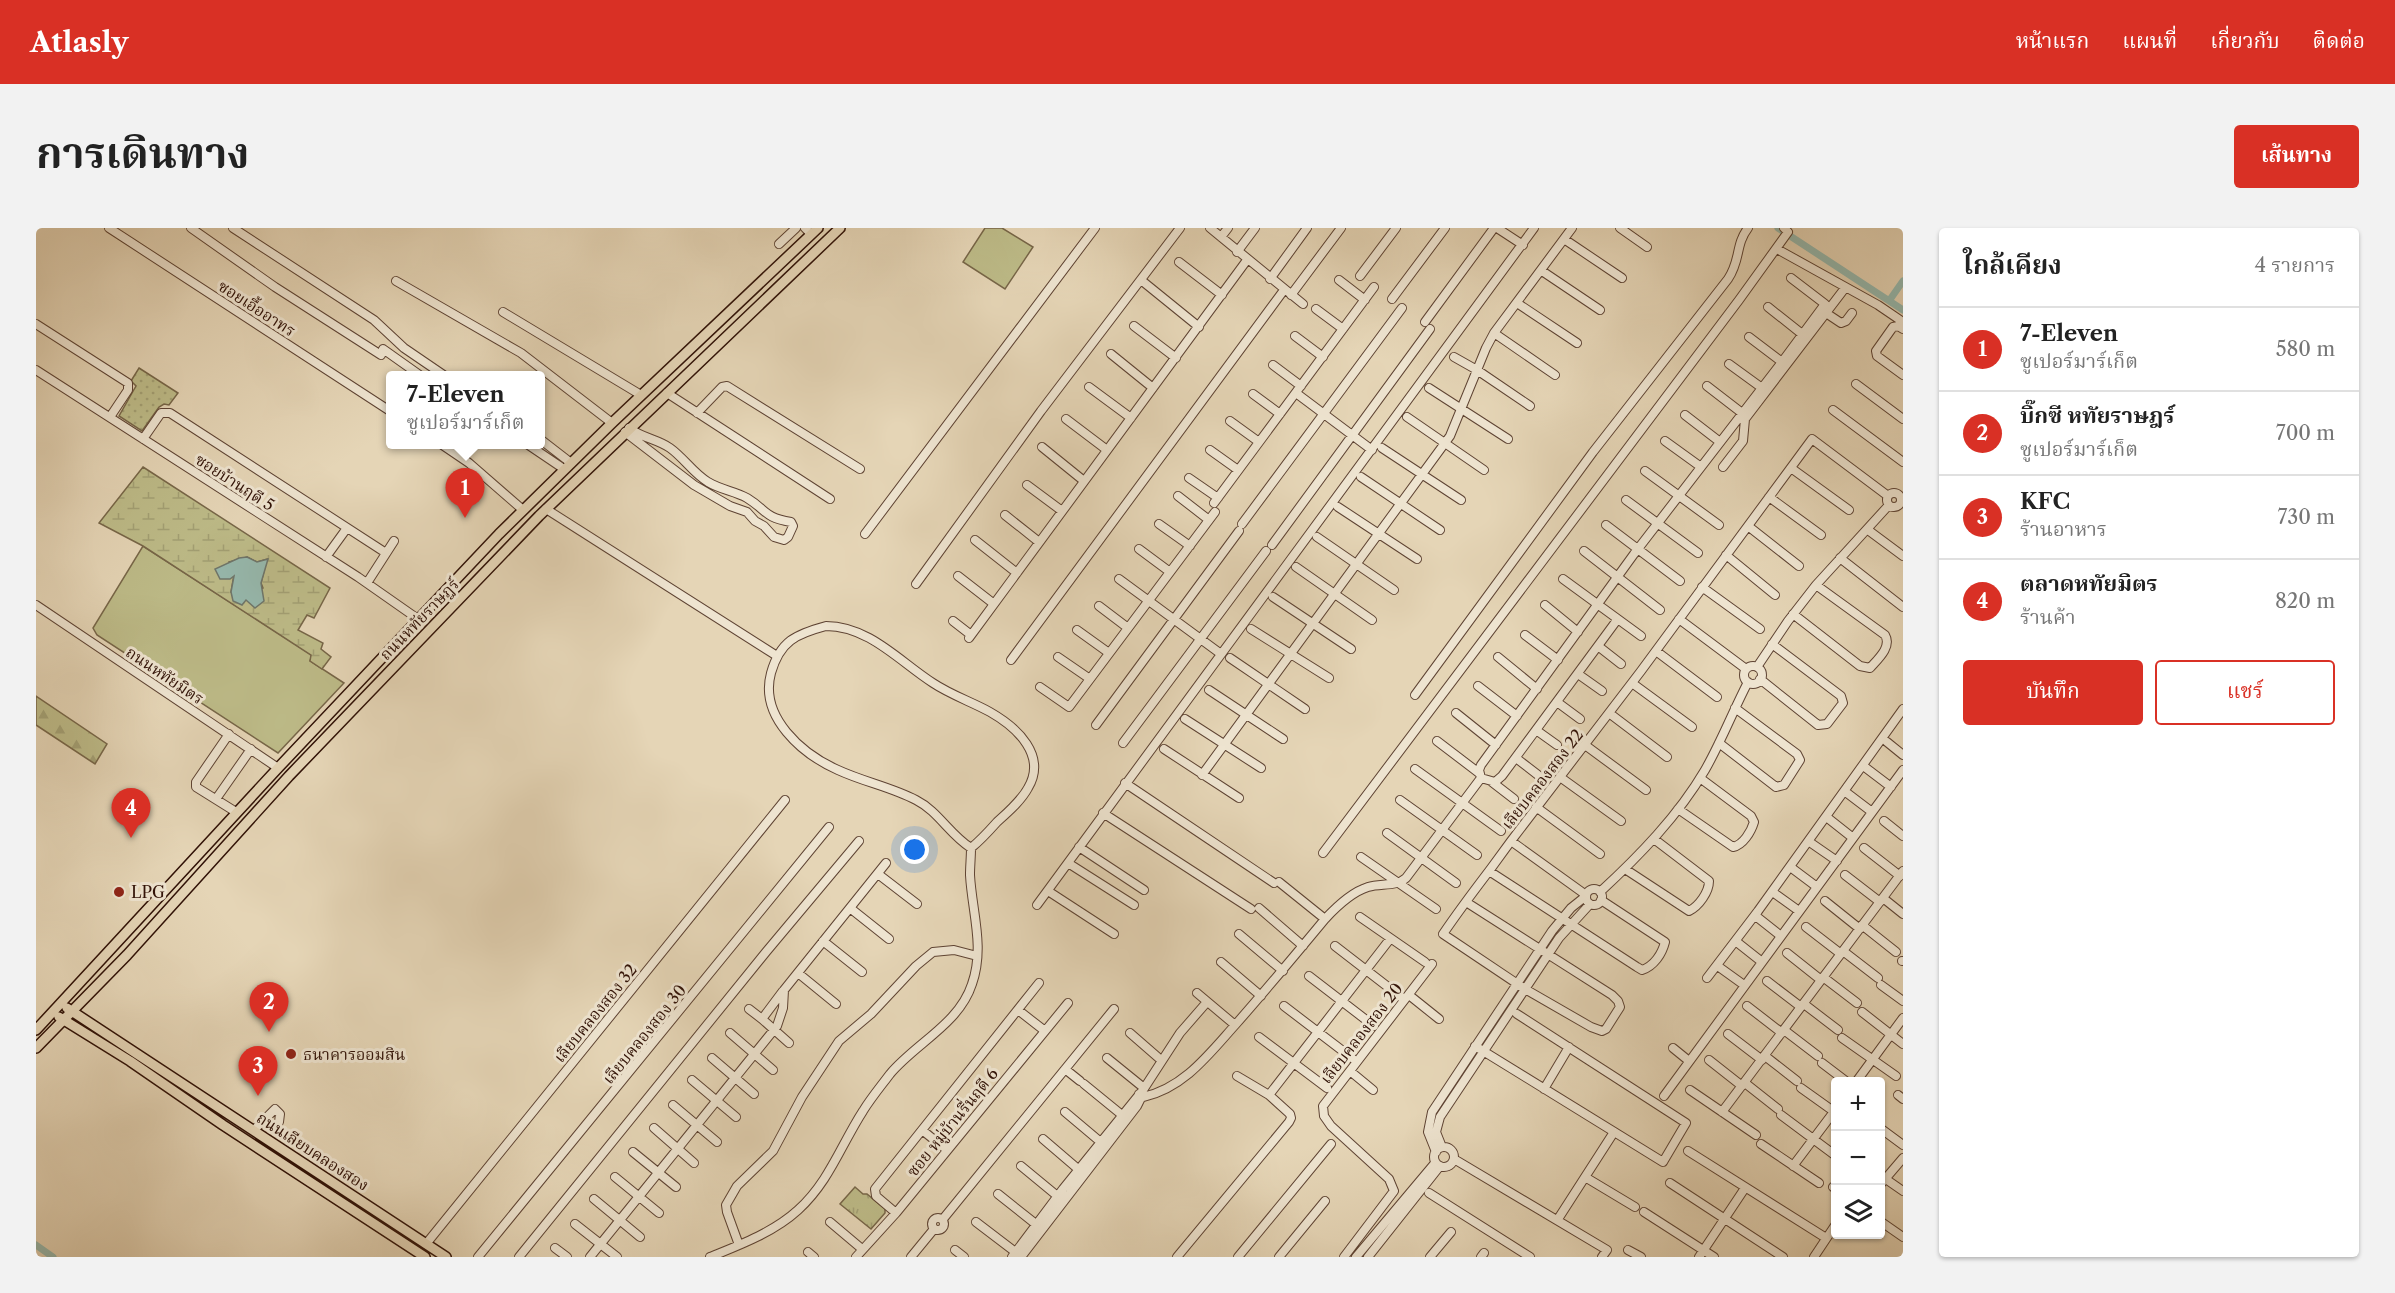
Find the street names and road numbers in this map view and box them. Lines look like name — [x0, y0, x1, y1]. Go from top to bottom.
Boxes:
street label: ซอยเอื้ออาทร — [215, 275, 300, 340]
street label: ซอยบ้านฤดี 5 — [192, 449, 278, 515]
street label: ถนนหทัยราษฎร์ — [375, 573, 464, 664]
street label: ถนนหทัยมิตร — [122, 642, 208, 708]
street label: เลียบคลองสอง 22 — [1497, 725, 1587, 833]
street label: เลียบคลองสอง 32 — [549, 960, 641, 1066]
street label: เลียบคลองสอง 20 — [1315, 979, 1407, 1087]
street label: เลียบคลองสอง 30 — [598, 980, 690, 1088]
street label: ซอย หมู่บ้านรื่นฤดี 6 — [901, 1063, 1003, 1181]
street label: ถนนเลียบคลองสอง — [253, 1107, 373, 1195]

